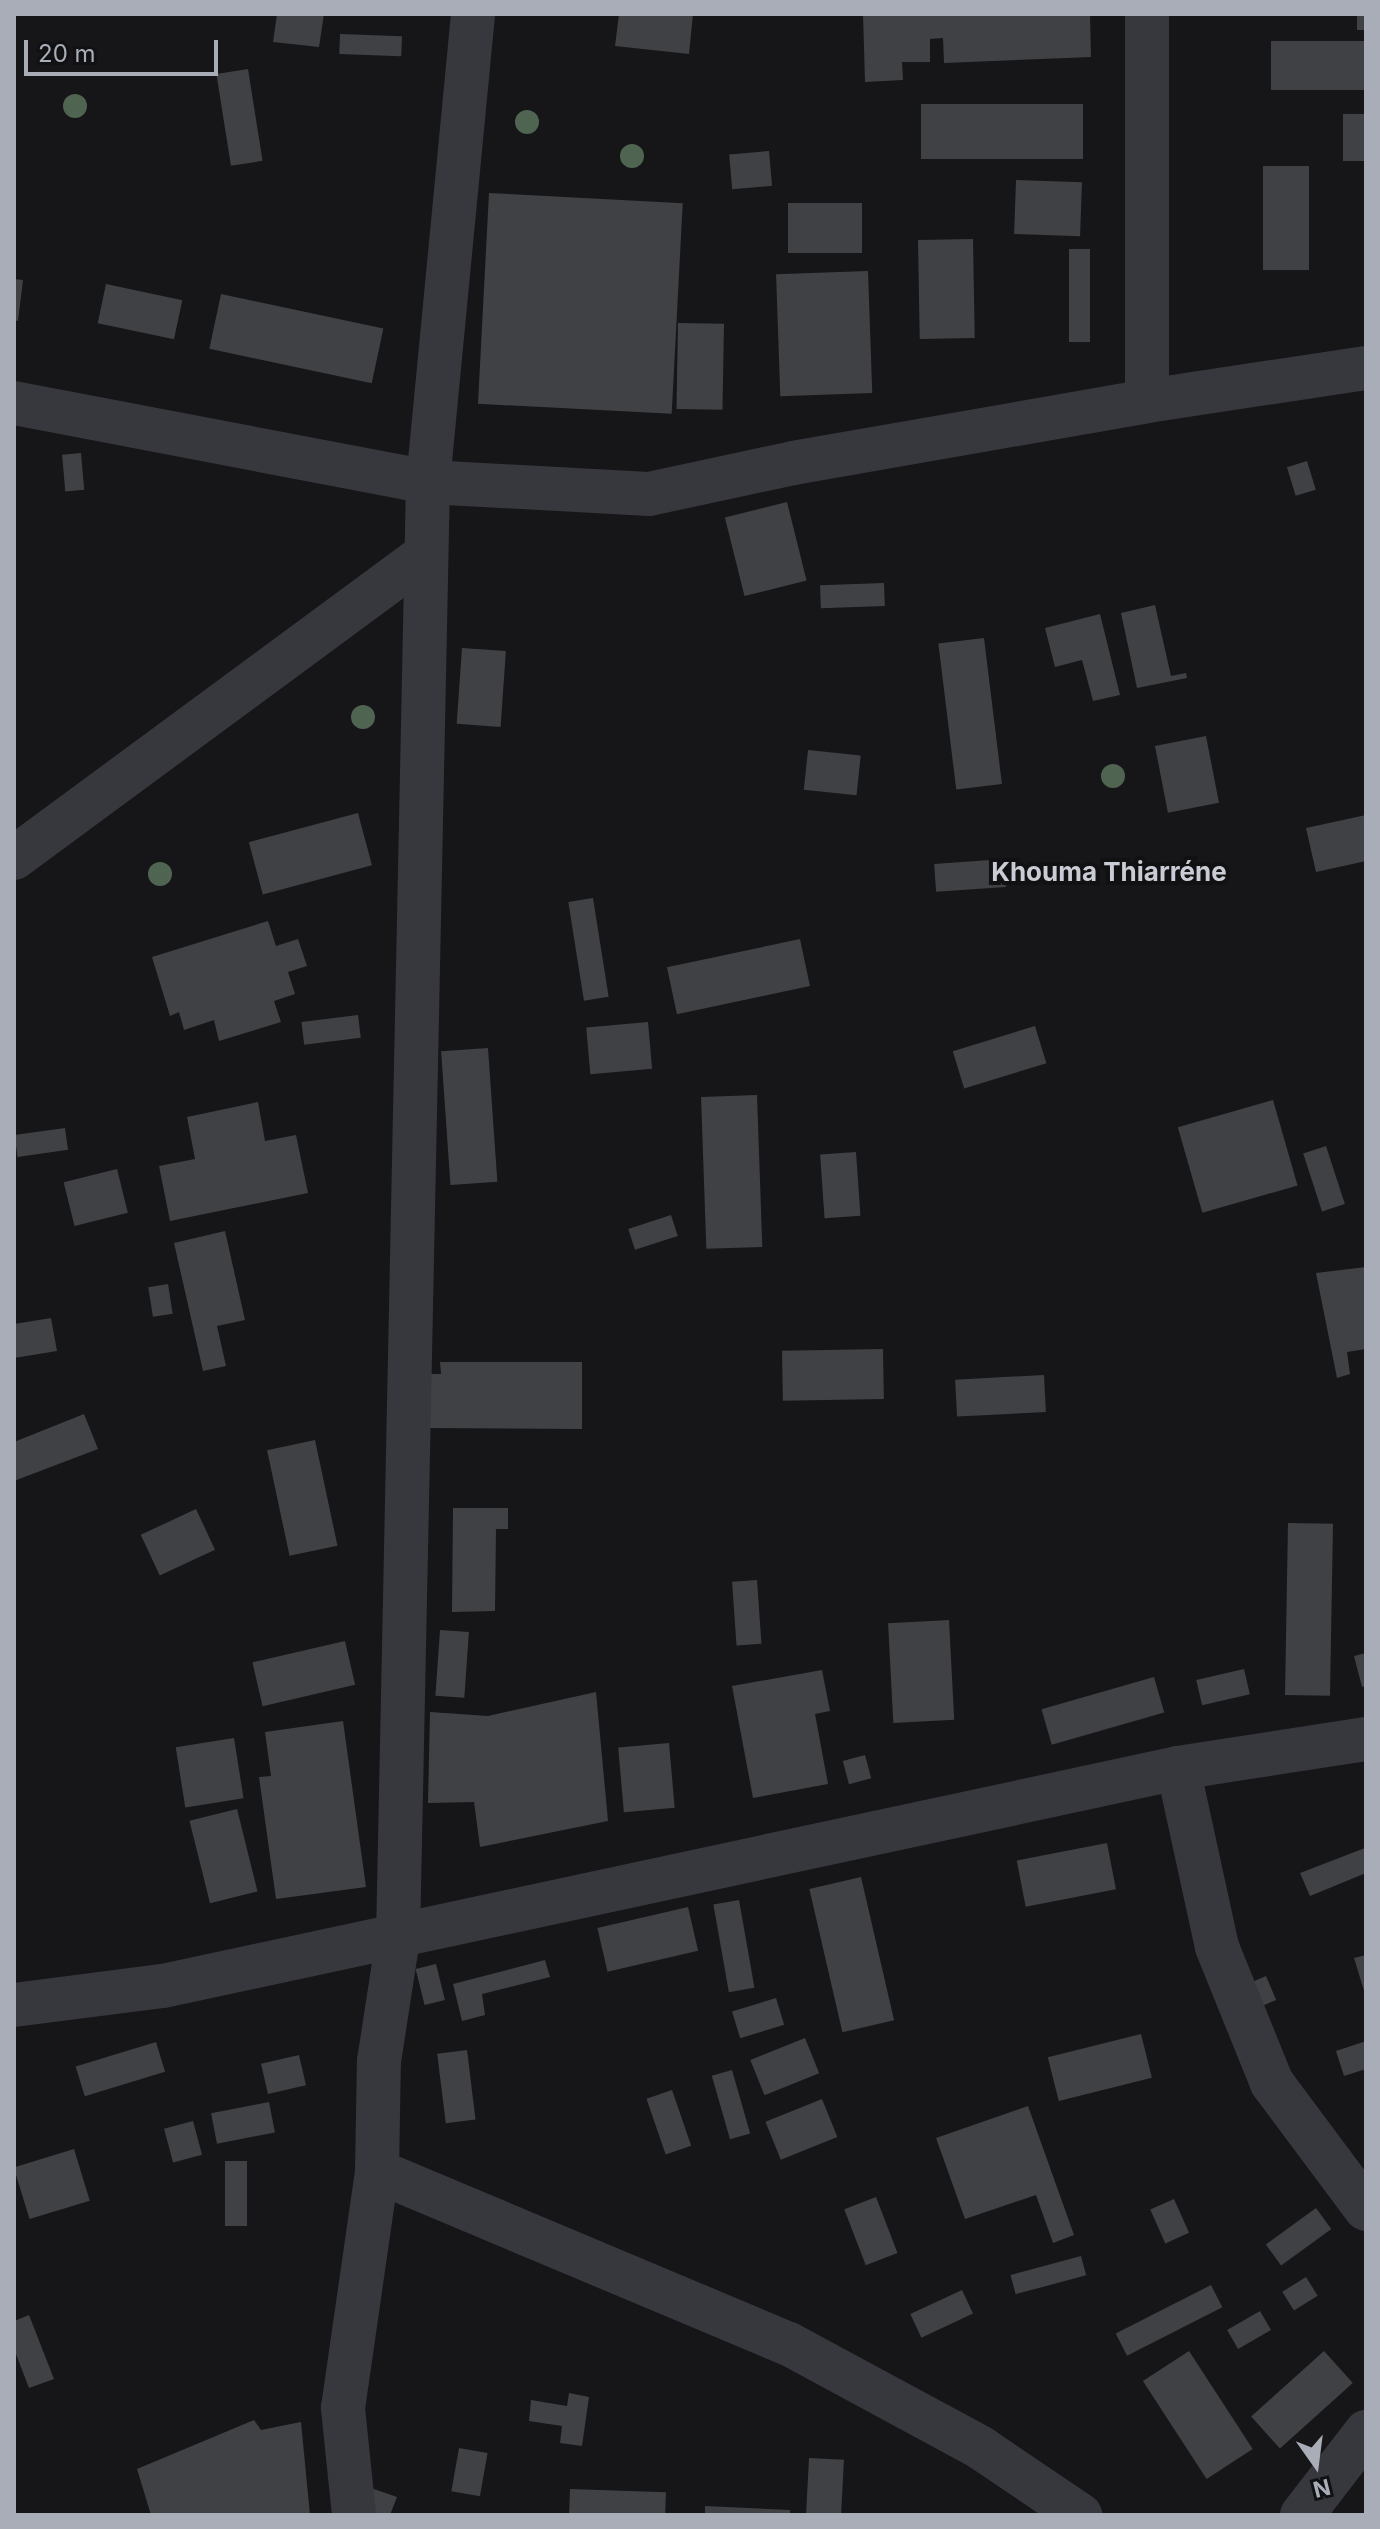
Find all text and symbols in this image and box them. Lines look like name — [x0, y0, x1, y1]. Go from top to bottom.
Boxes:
scale bar — [28, 24, 222, 74]
text: 20 m — [38, 39, 96, 68]
district label: Khouma Thiarréne — [991, 856, 1227, 888]
north arrow — [1276, 2425, 1356, 2505]
text: N — [1311, 2474, 1333, 2503]

